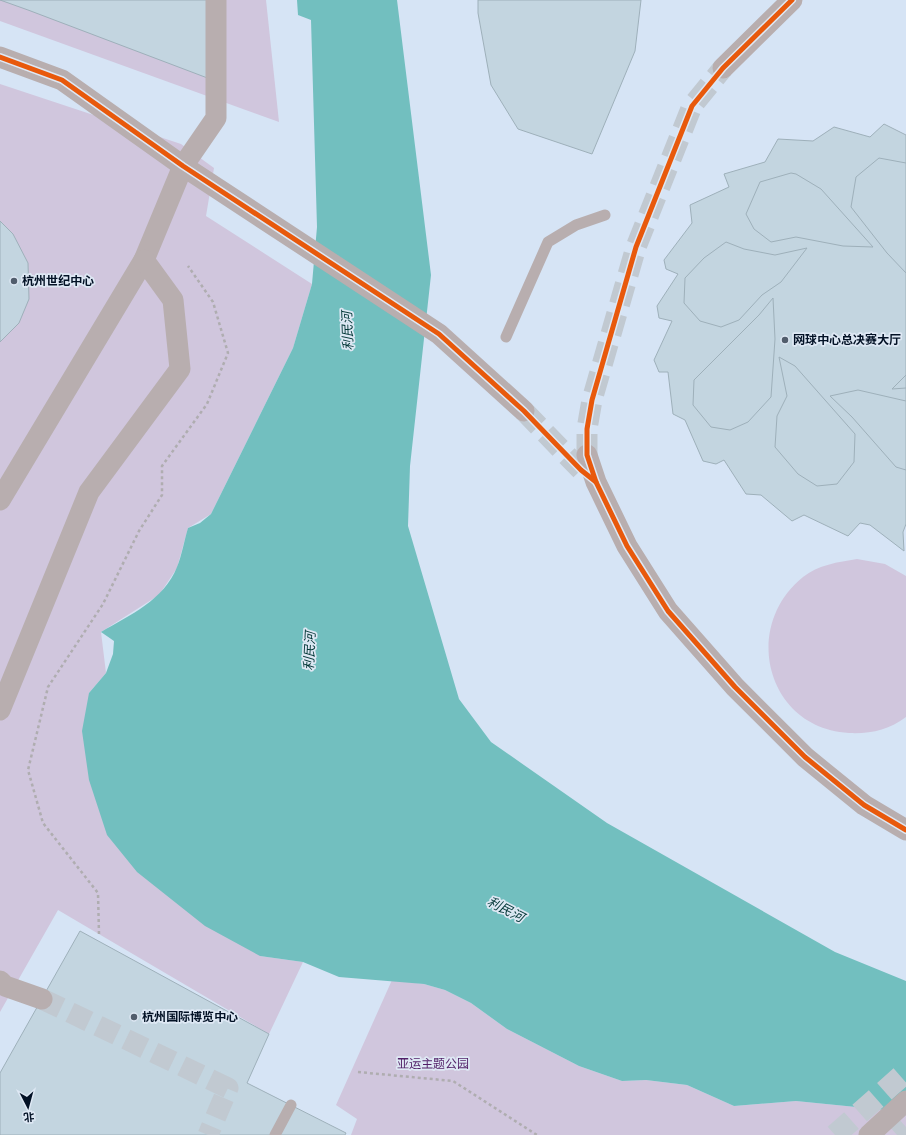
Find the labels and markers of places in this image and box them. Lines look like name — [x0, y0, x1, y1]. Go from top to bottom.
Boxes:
place label: 杭州世纪中心 — [22, 274, 94, 288]
marker: 杭州世纪中心 — [9, 276, 19, 286]
place label: 网球中心总决赛大厅 — [793, 333, 901, 347]
marker: 网球中心总决赛大厅 — [780, 335, 790, 345]
place label: 杭州国际博览中心 — [142, 1010, 238, 1024]
marker: 杭州国际博览中心 — [129, 1012, 139, 1022]

